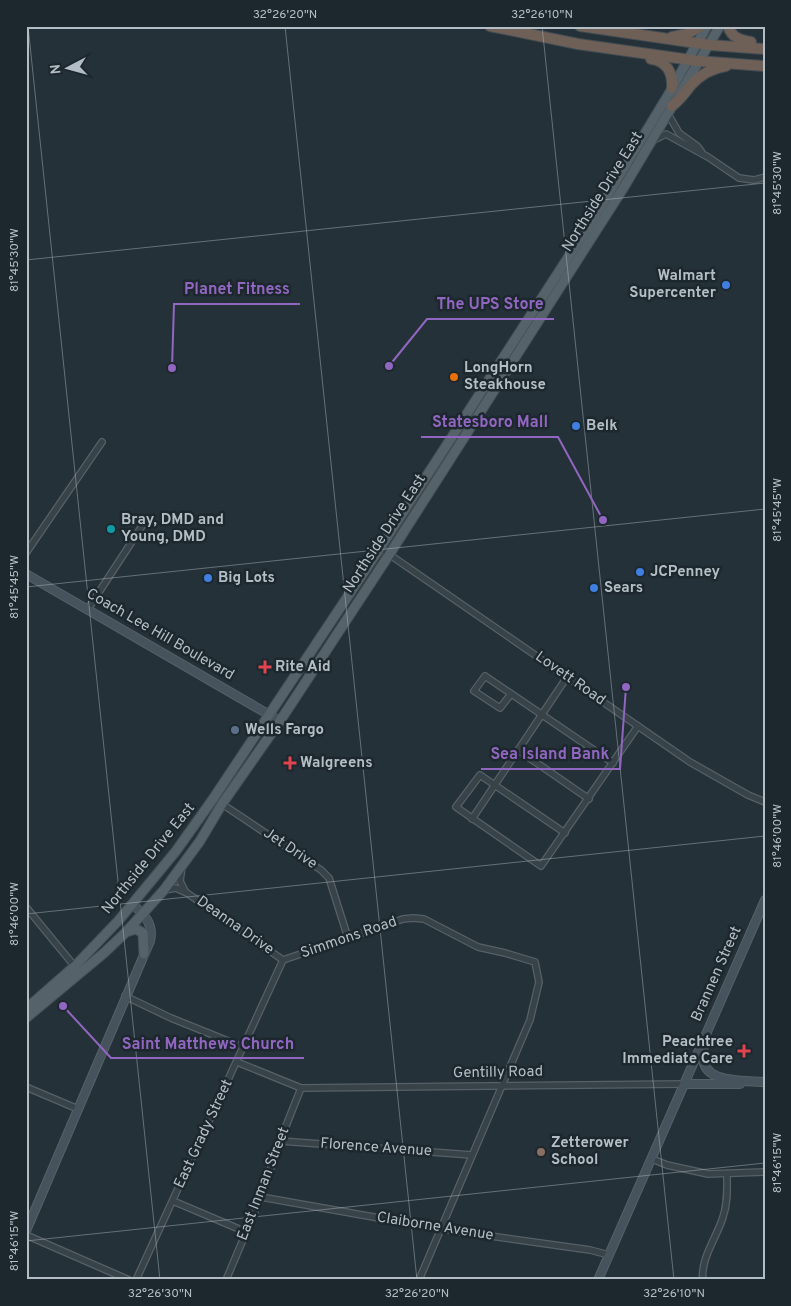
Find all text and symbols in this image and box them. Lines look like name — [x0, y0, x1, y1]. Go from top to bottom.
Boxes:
text: 32°26'20"N — [253, 7, 317, 23]
text: 32°26'10"N — [511, 7, 573, 23]
north arrow — [42, 42, 92, 92]
text: N — [48, 63, 66, 75]
street label: Northside Drive East — [558, 128, 648, 256]
text: 81°45'30"W — [770, 151, 786, 215]
text: 81°45'30"W — [7, 228, 23, 292]
place label: Walmart Supercenter — [629, 267, 717, 303]
callout: Planet Fitness — [174, 273, 300, 304]
marker: Walmart Supercenter — [720, 279, 732, 291]
text: Planet Fitness — [184, 280, 290, 300]
callout: The UPS Store — [427, 288, 554, 319]
text: The UPS Store — [436, 295, 544, 315]
place label: LongHorn Steakhouse — [464, 359, 546, 395]
marker: LongHorn Steakhouse — [448, 371, 460, 383]
callout: Statesboro Mall — [421, 406, 558, 437]
text: Statesboro Mall — [432, 413, 548, 433]
place label: Belk — [586, 417, 618, 436]
marker: Belk — [570, 420, 582, 432]
street label: Northside Drive East — [339, 471, 431, 597]
text: 81°45'45"W — [770, 478, 786, 542]
place label: Bray, DMD and Young, DMD — [121, 511, 224, 547]
marker: Bray, DMD and Young, DMD — [105, 523, 117, 535]
text: 81°45'45"W — [7, 555, 23, 619]
place label: JCPenney — [650, 563, 721, 582]
marker: JCPenney — [634, 566, 646, 578]
place label: Big Lots — [218, 569, 275, 588]
marker: Big Lots — [202, 572, 214, 584]
place label: Sears — [604, 579, 643, 598]
marker: Sears — [588, 582, 600, 594]
street label: Coach Lee Hill Boulevard — [83, 585, 237, 685]
street label: Lovett Road — [531, 648, 609, 710]
place label: Rite Aid — [275, 658, 331, 677]
marker: Rite Aid — [259, 661, 271, 673]
place label: Wells Fargo — [245, 721, 324, 740]
marker: Wells Fargo — [229, 724, 241, 736]
callout: Sea Island Bank — [481, 738, 620, 769]
text: Sea Island Bank — [491, 745, 610, 765]
place label: Walgreens — [300, 754, 373, 773]
marker: Walgreens — [284, 757, 296, 769]
street label: Northside Drive East — [98, 799, 200, 919]
text: 81°46'00"W — [770, 804, 786, 868]
street label: Jet Drive — [259, 824, 321, 874]
text: 81°46'00"W — [7, 882, 23, 946]
street label: Deanna Drive — [193, 892, 277, 960]
street label: Simmons Road — [298, 913, 400, 963]
street label: Brannen Street — [688, 923, 746, 1025]
callout: Saint Matthews Church — [111, 1027, 304, 1058]
place label: Peachtree Immediate Care — [622, 1033, 733, 1069]
text: Saint Matthews Church — [122, 1035, 294, 1055]
marker: Peachtree Immediate Care — [737, 1044, 751, 1058]
street label: Gentilly Road — [453, 1063, 543, 1083]
street label: East Grady Street — [170, 1076, 238, 1192]
street label: East Inman Street — [234, 1125, 294, 1243]
text: 81°46'15"W — [770, 1133, 786, 1193]
place label: Zetterower School — [551, 1134, 630, 1170]
street label: Florence Avenue — [320, 1135, 432, 1161]
marker: Zetterower School — [535, 1146, 547, 1158]
street label: Claiborne Avenue — [375, 1208, 495, 1246]
text: 81°46'15"W — [7, 1211, 23, 1271]
text: 32°26'30"N — [128, 1286, 192, 1302]
text: 32°26'20"N — [385, 1286, 449, 1302]
text: 32°26'10"N — [643, 1286, 705, 1302]

